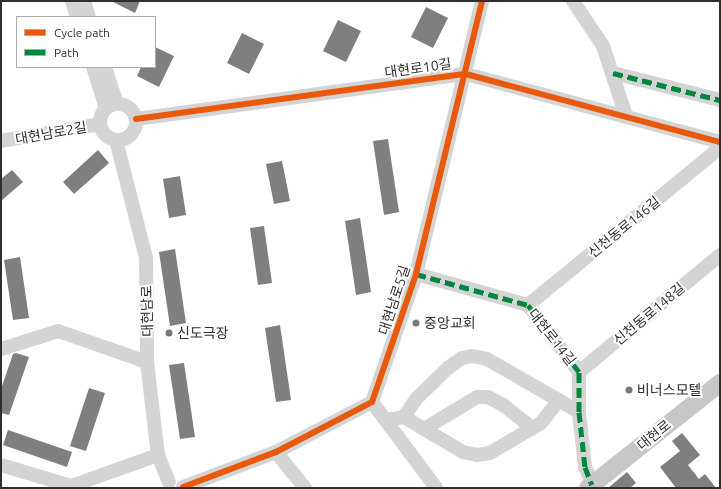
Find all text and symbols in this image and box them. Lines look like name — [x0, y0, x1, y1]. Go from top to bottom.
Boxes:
legend — [16, 16, 156, 68]
text: Cycle path — [54, 26, 110, 39]
text: Path — [54, 46, 79, 59]
street label: 대현로10길 — [384, 55, 452, 81]
street label: 대현남로2길 — [14, 118, 88, 148]
street label: 신천동로146길 — [584, 193, 664, 261]
street label: 대현남로5길 — [375, 263, 413, 337]
street label: 신천동로148길 — [610, 279, 688, 349]
street label: 대현남로 — [138, 285, 156, 337]
street label: 대현로14길 — [525, 305, 579, 369]
place label: 중앙교회 — [424, 315, 476, 331]
marker: 중앙교회 — [411, 318, 421, 328]
place label: 신도극장 — [177, 325, 229, 341]
marker: 신도극장 — [164, 328, 174, 338]
place label: 비너스모텔 — [637, 382, 701, 398]
marker: 비너스모텔 — [624, 385, 634, 395]
street label: 대현로 — [634, 416, 674, 454]

